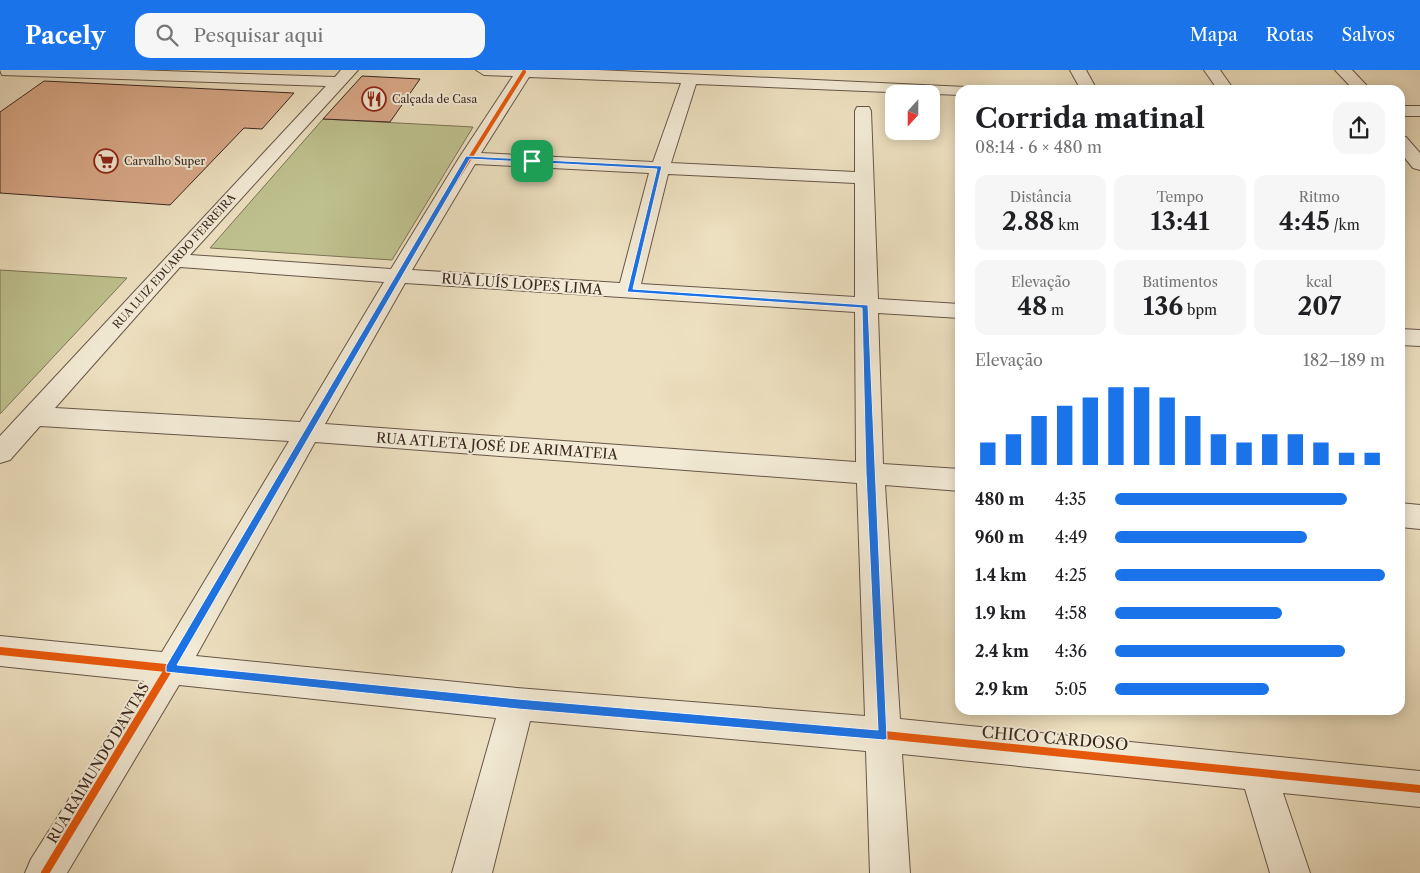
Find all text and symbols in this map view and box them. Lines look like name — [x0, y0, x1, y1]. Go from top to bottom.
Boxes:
search box — [135, 13, 485, 58]
text: Pacely — [25, 21, 105, 50]
icon: search — [153, 21, 181, 49]
text: Pesquisar aqui — [193, 24, 323, 47]
text: Mapa — [1190, 24, 1238, 46]
text: Rotas — [1266, 24, 1314, 46]
text: Salvos — [1342, 24, 1395, 46]
north arrow — [885, 85, 940, 140]
map controls — [885, 85, 940, 140]
restaurant icon: Calçada de Casa — [361, 86, 387, 112]
place label: Calçada de Casa — [392, 92, 477, 106]
text: Corrida matinal — [975, 101, 1205, 135]
button: share — [1333, 102, 1385, 154]
text: 08:14 · 6 × 480 m — [975, 137, 1102, 157]
pin — [511, 140, 553, 182]
icon: arrive — [518, 147, 546, 175]
supermarket icon: Carvalho Super — [93, 148, 119, 174]
place label: Carvalho Super — [124, 154, 205, 168]
text: Distância — [1010, 188, 1072, 206]
text: Tempo — [1156, 188, 1204, 206]
text: Ritmo — [1299, 188, 1340, 206]
street label: RUA LUIZ EDUARDO FERREIRA — [110, 190, 239, 332]
text: 2.88 — [1002, 206, 1054, 237]
text: 13:41 — [1151, 206, 1209, 237]
text: 4:45 — [1279, 206, 1330, 237]
text: km — [1054, 216, 1079, 234]
text: /km — [1330, 216, 1360, 234]
street label: RUA LUÍS LOPES LIMA — [441, 268, 604, 299]
text: Elevação — [1011, 273, 1070, 291]
text: Batimentos — [1142, 273, 1218, 291]
text: kcal — [1306, 273, 1333, 291]
text: 48 — [1017, 291, 1047, 322]
text: 136 — [1143, 291, 1183, 322]
text: 207 — [1297, 291, 1341, 322]
text: m — [1047, 301, 1064, 319]
text: bpm — [1183, 301, 1217, 319]
text: Elevação — [975, 350, 1043, 370]
text: 182–189 m — [1303, 350, 1385, 370]
street label: RUA ATLETA JOSÉ DE ARIMATEIA — [375, 429, 619, 463]
text: 480 m — [975, 489, 1024, 509]
text: 4:35 — [1055, 489, 1086, 509]
text: 960 m — [975, 527, 1024, 547]
text: 4:49 — [1055, 527, 1087, 547]
text: 1.4 km — [975, 565, 1027, 585]
text: 4:25 — [1055, 565, 1087, 585]
text: 1.9 km — [975, 603, 1026, 623]
text: 4:58 — [1055, 603, 1087, 623]
text: 2.4 km — [975, 641, 1029, 661]
text: 4:36 — [1055, 641, 1087, 661]
street label: RUA RAIMUNDO DANTAS — [43, 679, 153, 847]
text: 2.9 km — [975, 679, 1029, 699]
text: 5:05 — [1055, 679, 1087, 699]
street label: CHICO CARDOSO — [981, 722, 1129, 754]

